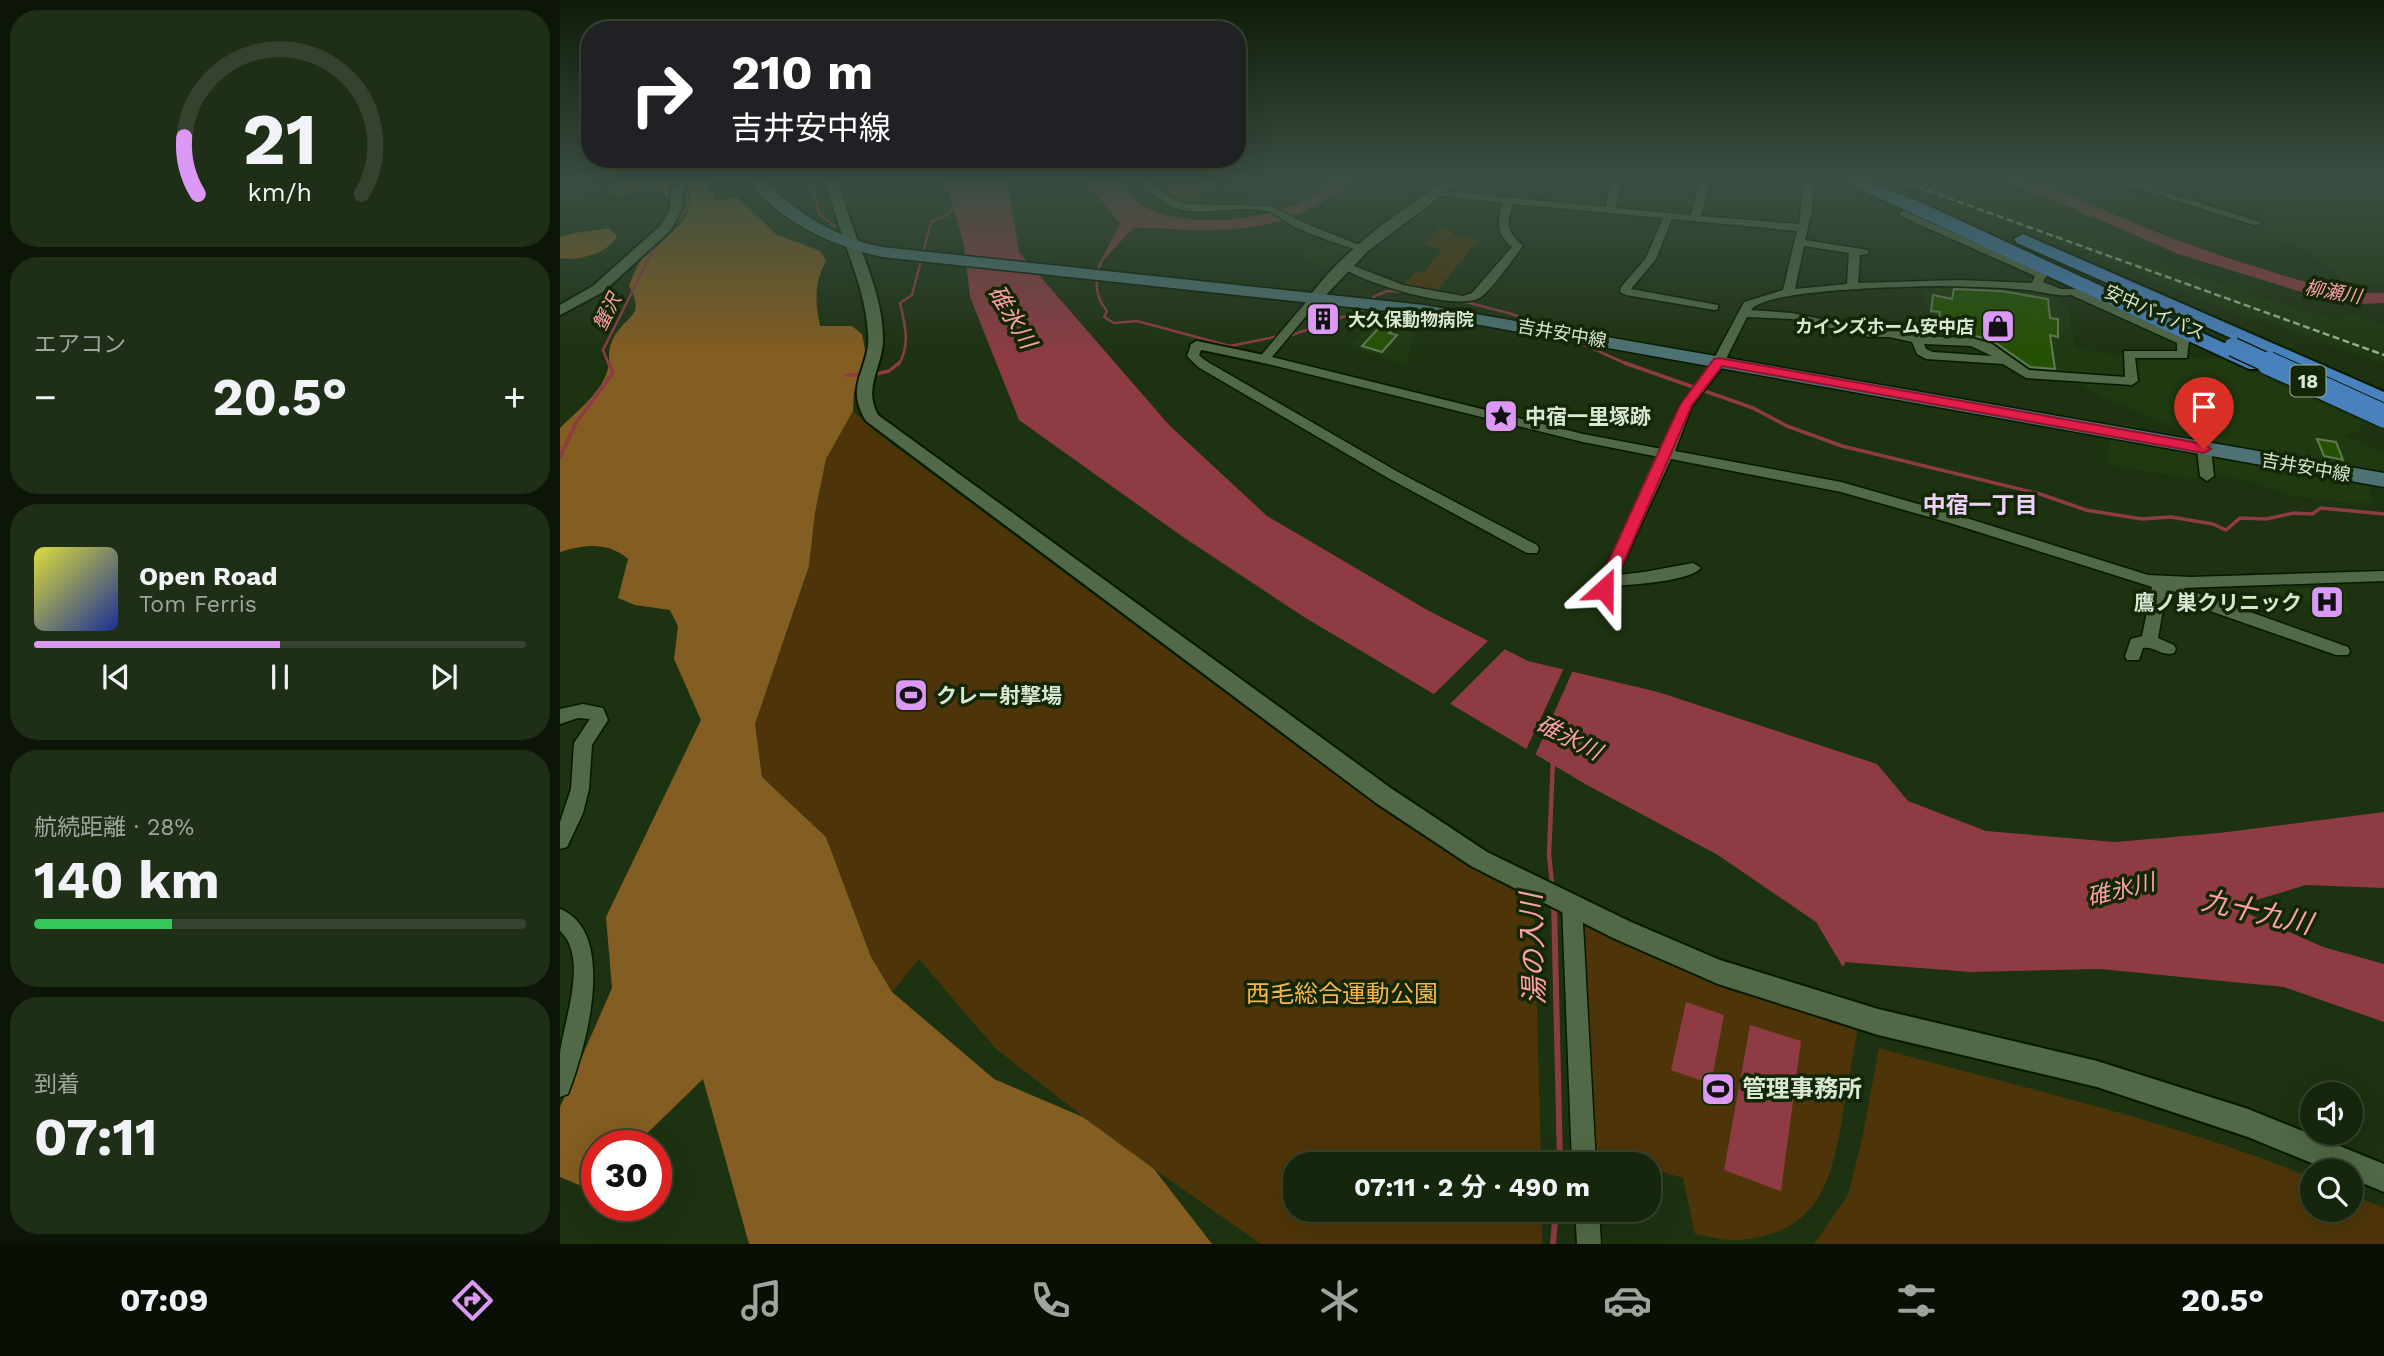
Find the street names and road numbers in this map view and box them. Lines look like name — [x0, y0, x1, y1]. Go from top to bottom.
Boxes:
street label: 安中バイパス — [2102, 281, 2208, 343]
street label: 吉井安中線 — [1516, 315, 1608, 351]
road number: 18 — [2290, 366, 2326, 396]
street label: 吉井安中線 — [2260, 449, 2352, 485]

